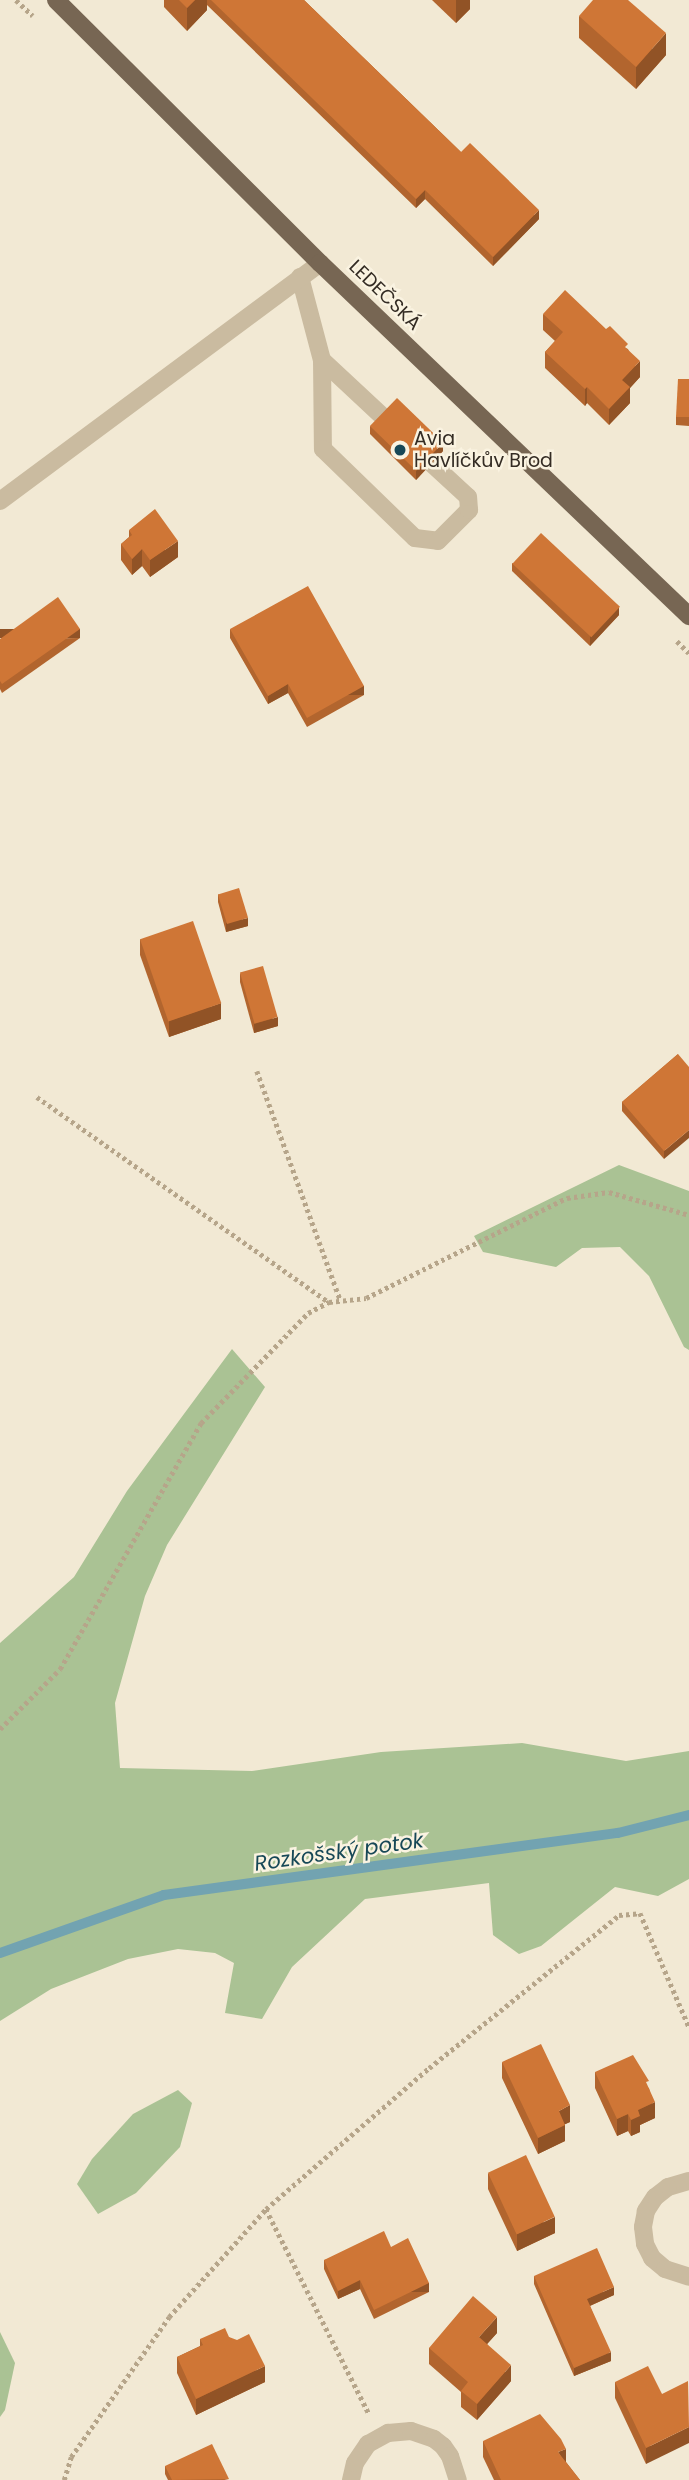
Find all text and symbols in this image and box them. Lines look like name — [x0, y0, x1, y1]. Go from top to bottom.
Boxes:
street label: LEDEČSKÁ — [344, 255, 426, 335]
place label: Avia Havlíčkův Brod — [414, 428, 553, 472]
marker: Avia Havlíčkův Brod — [392, 442, 408, 458]
water label: Rozkošský potok — [253, 1828, 425, 1876]

